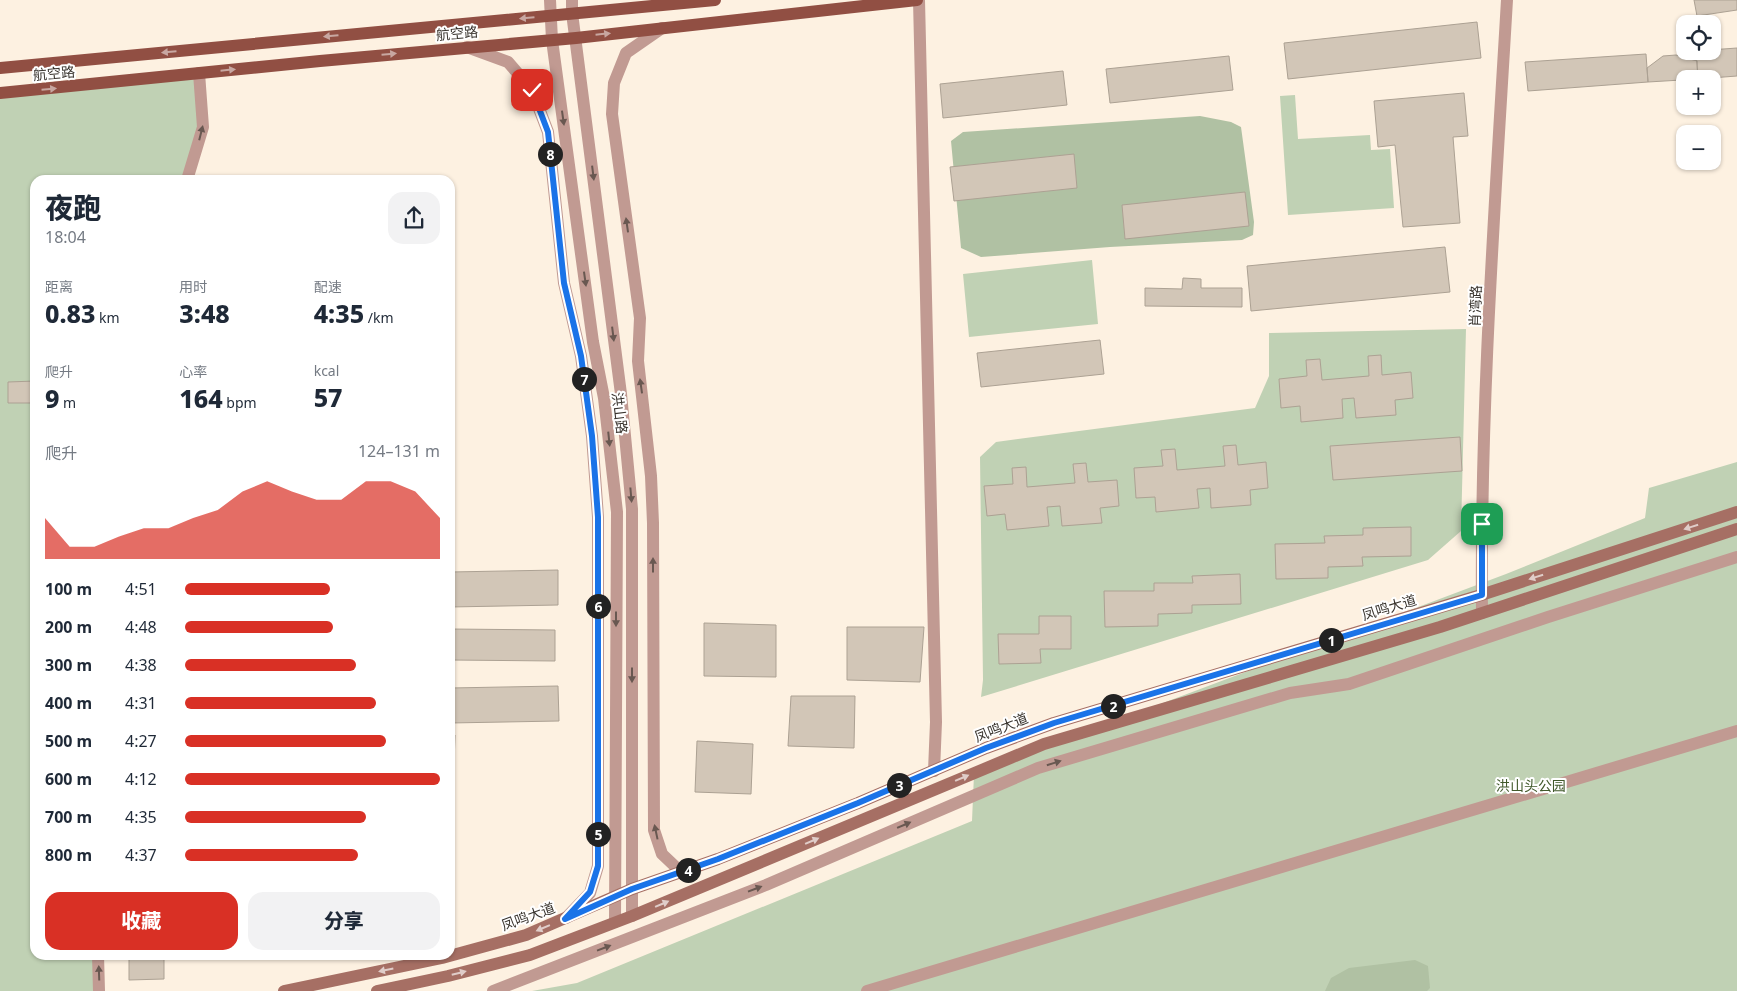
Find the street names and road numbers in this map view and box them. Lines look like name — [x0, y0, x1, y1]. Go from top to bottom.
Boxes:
street label: 航空路 — [435, 22, 479, 44]
street label: 航空路 — [32, 62, 76, 84]
street label: 肖湾路 — [1465, 285, 1485, 327]
street label: 洪山路 — [608, 391, 632, 435]
street label: 凤鸣大道 — [1359, 590, 1419, 624]
street label: 凤鸣大道 — [971, 708, 1031, 746]
street label: 凤鸣大道 — [498, 897, 558, 935]

